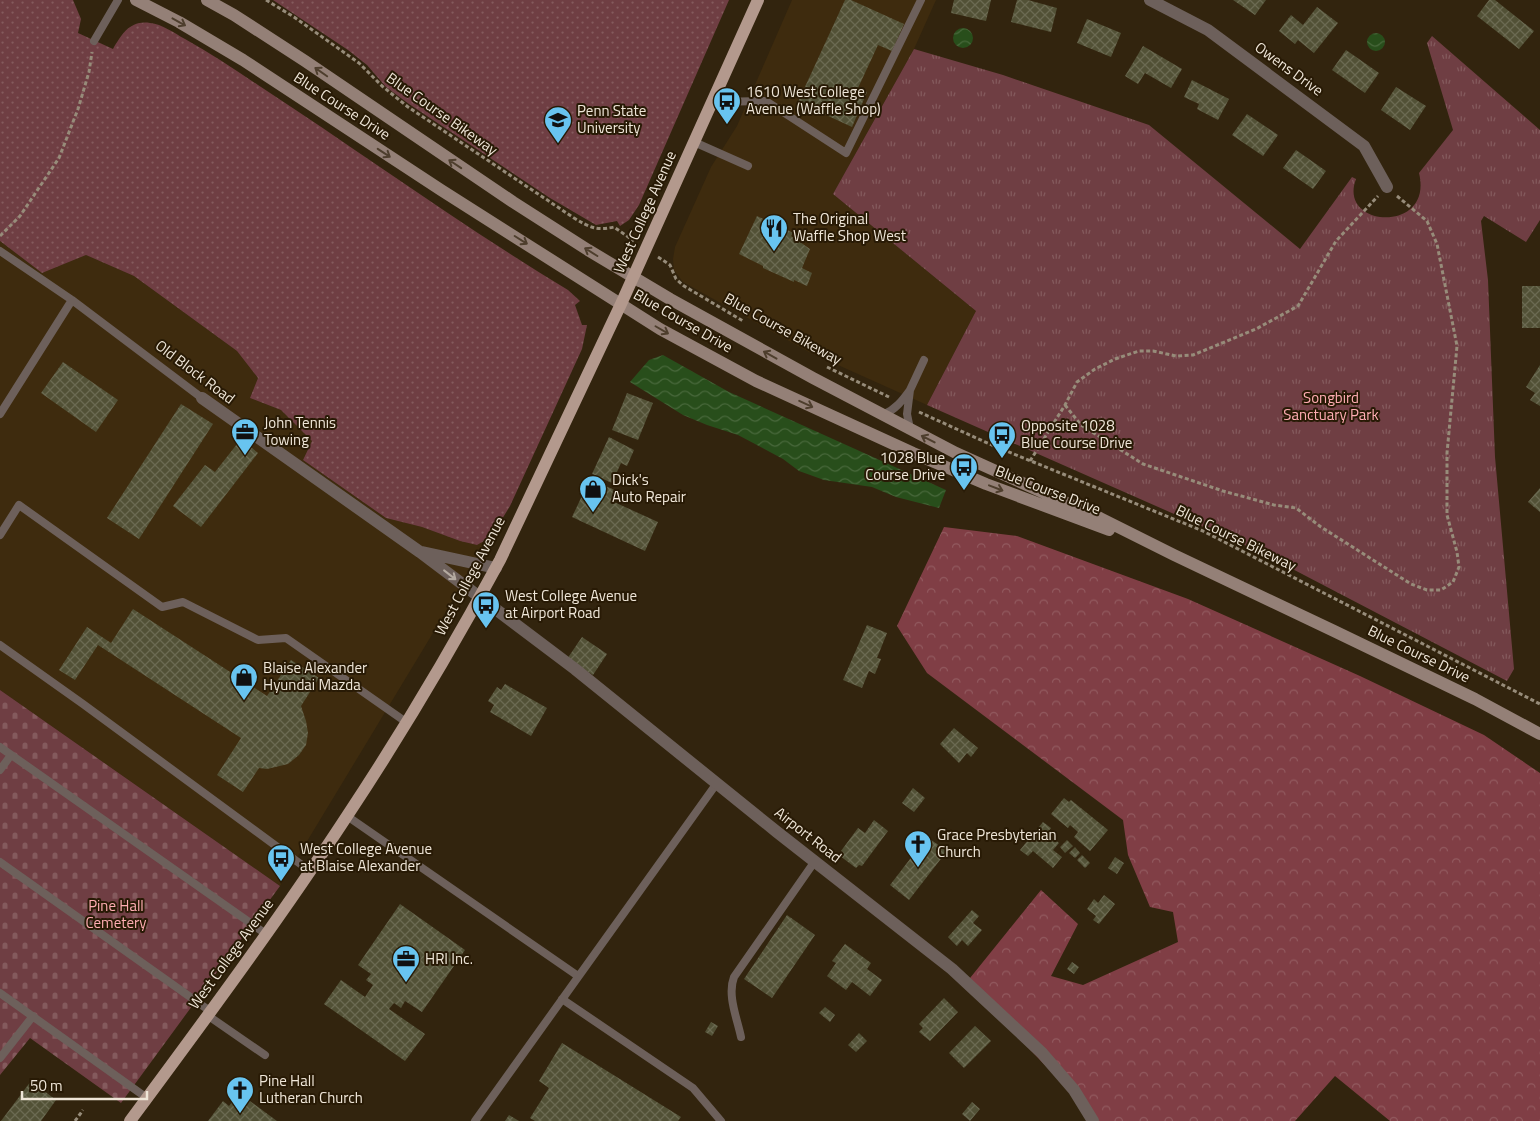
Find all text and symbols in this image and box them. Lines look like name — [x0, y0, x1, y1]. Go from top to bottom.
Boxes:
one-way arrow — [171, 18, 186, 27]
street label: Owens Drive — [1250, 36, 1328, 101]
street label: Blue Course Drive — [289, 66, 395, 146]
street label: Blue Course Bikeway — [382, 66, 503, 161]
one-way arrow — [314, 67, 328, 77]
place label: 1610 West College Avenue (Waffle Shop) — [746, 80, 881, 120]
bus stop icon: 1610 West College Avenue (Waffle Shop) — [712, 86, 742, 125]
place label: Penn State University — [577, 99, 646, 139]
school or university icon: Penn State University — [543, 105, 573, 144]
street label: West College Avenue — [607, 147, 682, 277]
one-way arrow — [377, 148, 391, 158]
one-way arrow — [448, 159, 462, 169]
place label: The Original Waffle Shop West — [793, 207, 907, 247]
restaurant icon: The Original Waffle Shop West — [759, 213, 789, 252]
one-way arrow — [514, 236, 528, 246]
one-way arrow — [585, 247, 599, 257]
street label: Blue Course Drive — [629, 283, 737, 358]
street label: Blue Course Bikeway — [720, 287, 846, 371]
one-way arrow — [654, 326, 669, 335]
street label: Old Block Road — [151, 334, 240, 409]
one-way arrow — [763, 349, 778, 359]
park label: Songbird Sanctuary Park — [1283, 386, 1379, 426]
one-way arrow — [798, 400, 813, 410]
place label: John Tennis Towing — [264, 411, 336, 451]
place label: Opposite 1028 Blue Course Drive — [1021, 414, 1132, 454]
office icon: John Tennis Towing — [230, 417, 260, 456]
bus stop icon: Opposite 1028 Blue Course Drive — [987, 420, 1017, 459]
one-way arrow — [921, 434, 936, 444]
place label: 1028 Blue Course Drive — [865, 446, 945, 486]
bus stop icon: 1028 Blue Course Drive — [949, 452, 979, 491]
street label: Blue Course Drive — [992, 459, 1104, 520]
place label: Dick's Auto Repair — [612, 468, 686, 508]
shop icon: Dick's Auto Repair — [578, 474, 608, 513]
one-way arrow — [988, 484, 1003, 493]
street label: Blue Course Bikeway — [1172, 498, 1300, 577]
street label: West College Avenue — [428, 512, 511, 639]
one-way arrow — [443, 570, 457, 580]
place label: West College Avenue at Airport Road — [505, 584, 637, 624]
bus stop icon: West College Avenue at Airport Road — [471, 590, 501, 629]
street label: Blue Course Drive — [1364, 619, 1474, 688]
place label: Blaise Alexander Hyundai Mazda — [263, 656, 367, 696]
shop icon: Blaise Alexander Hyundai Mazda — [229, 662, 259, 701]
street label: Airport Road — [770, 801, 847, 868]
place label: Grace Presbyterian Church — [937, 823, 1057, 863]
church icon: Grace Presbyterian Church — [903, 829, 933, 868]
place label: West College Avenue at Blaise Alexander — [300, 837, 432, 877]
bus stop icon: West College Avenue at Blaise Alexander — [266, 843, 296, 882]
park label: Pine Hall Cemetery — [86, 894, 146, 934]
street label: West College Avenue — [182, 894, 279, 1014]
office icon: HRI Inc. — [391, 944, 421, 983]
place label: HRI Inc. — [425, 947, 473, 970]
scale bar — [22, 1068, 148, 1100]
place label: Pine Hall Lutheran Church — [259, 1069, 363, 1109]
text: 50 m — [30, 1074, 63, 1097]
church icon: Pine Hall Lutheran Church — [225, 1075, 255, 1114]

